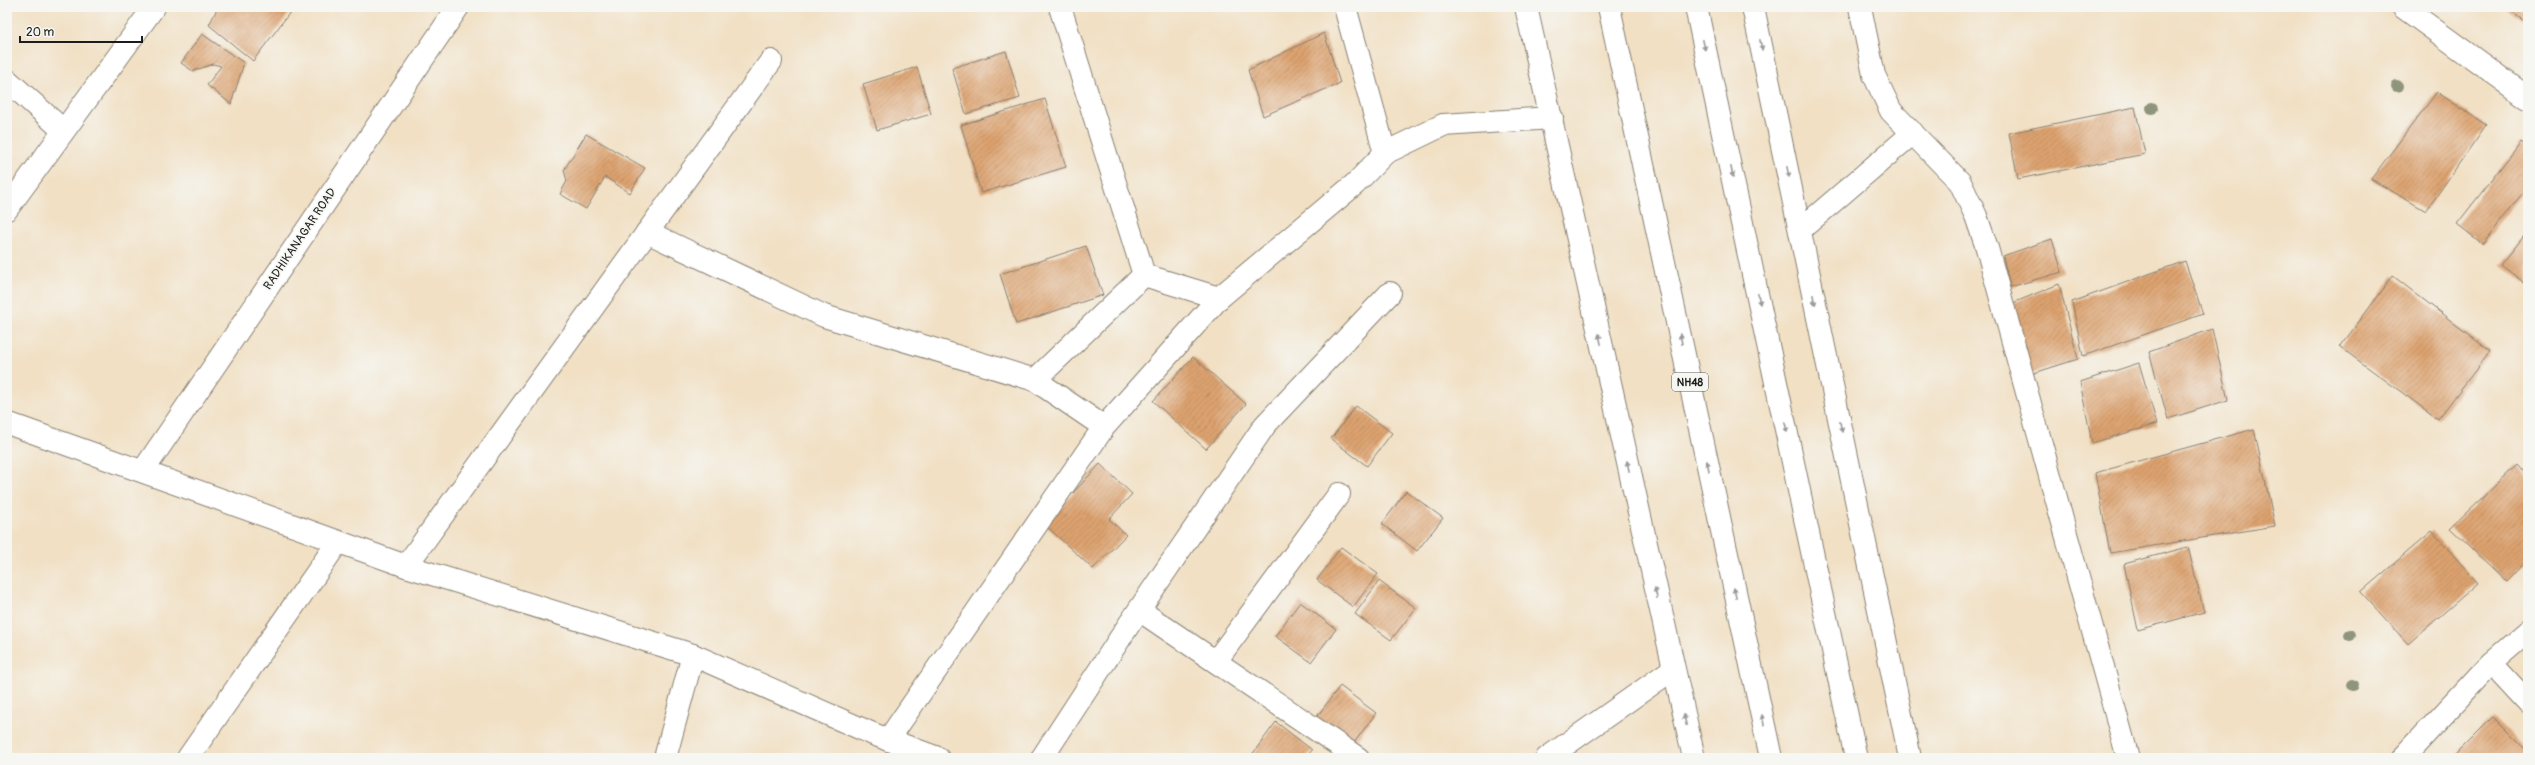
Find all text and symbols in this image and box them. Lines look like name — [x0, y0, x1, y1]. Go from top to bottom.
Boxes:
scale bar — [20, 18, 142, 44]
text: 20 m — [26, 25, 55, 40]
one-way arrow — [1702, 39, 1708, 51]
one-way arrow — [1759, 39, 1765, 51]
one-way arrow — [1729, 166, 1735, 178]
one-way arrow — [1785, 166, 1791, 179]
street label: RADHIKANAGAR ROAD — [260, 185, 340, 293]
one-way arrow — [1756, 293, 1762, 306]
one-way arrow — [1812, 294, 1818, 306]
one-way arrow — [1677, 332, 1683, 345]
one-way arrow — [1597, 333, 1603, 346]
road number: NH48 — [1672, 373, 1708, 391]
one-way arrow — [1783, 420, 1789, 433]
one-way arrow — [1838, 421, 1844, 433]
one-way arrow — [1625, 460, 1631, 472]
one-way arrow — [1705, 460, 1711, 472]
one-way arrow — [1653, 587, 1659, 599]
one-way arrow — [1732, 587, 1738, 599]
one-way arrow — [1682, 714, 1688, 726]
one-way arrow — [1759, 714, 1765, 726]

